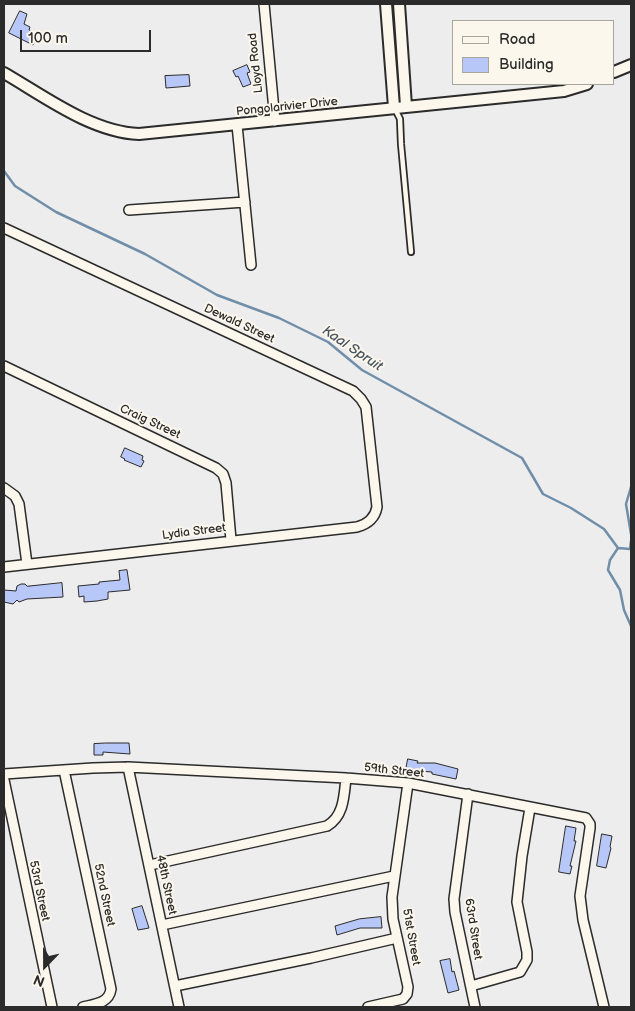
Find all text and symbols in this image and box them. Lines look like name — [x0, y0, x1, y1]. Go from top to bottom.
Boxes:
scale bar — [22, 20, 154, 52]
legend — [452, 20, 615, 85]
text: 100 m — [28, 29, 68, 48]
text: Road — [499, 30, 535, 49]
street label: Lloyd Road — [246, 32, 266, 94]
text: Building — [499, 55, 554, 74]
street label: Pongolarivier Drive — [236, 95, 338, 119]
street label: Dewald Street — [201, 301, 277, 347]
water label: Kaal Spruit — [319, 323, 385, 375]
street label: Craig Street — [117, 402, 183, 442]
street label: Lydia Street — [161, 521, 227, 543]
street label: 59th Street — [363, 761, 425, 781]
street label: 48th Street — [153, 854, 179, 916]
street label: 53rd Street — [26, 859, 52, 923]
street label: 52nd Street — [90, 862, 118, 928]
street label: 63rd Street — [461, 897, 485, 961]
street label: 51st Street — [399, 908, 423, 966]
north arrow — [20, 941, 70, 991]
text: N — [31, 971, 47, 990]

